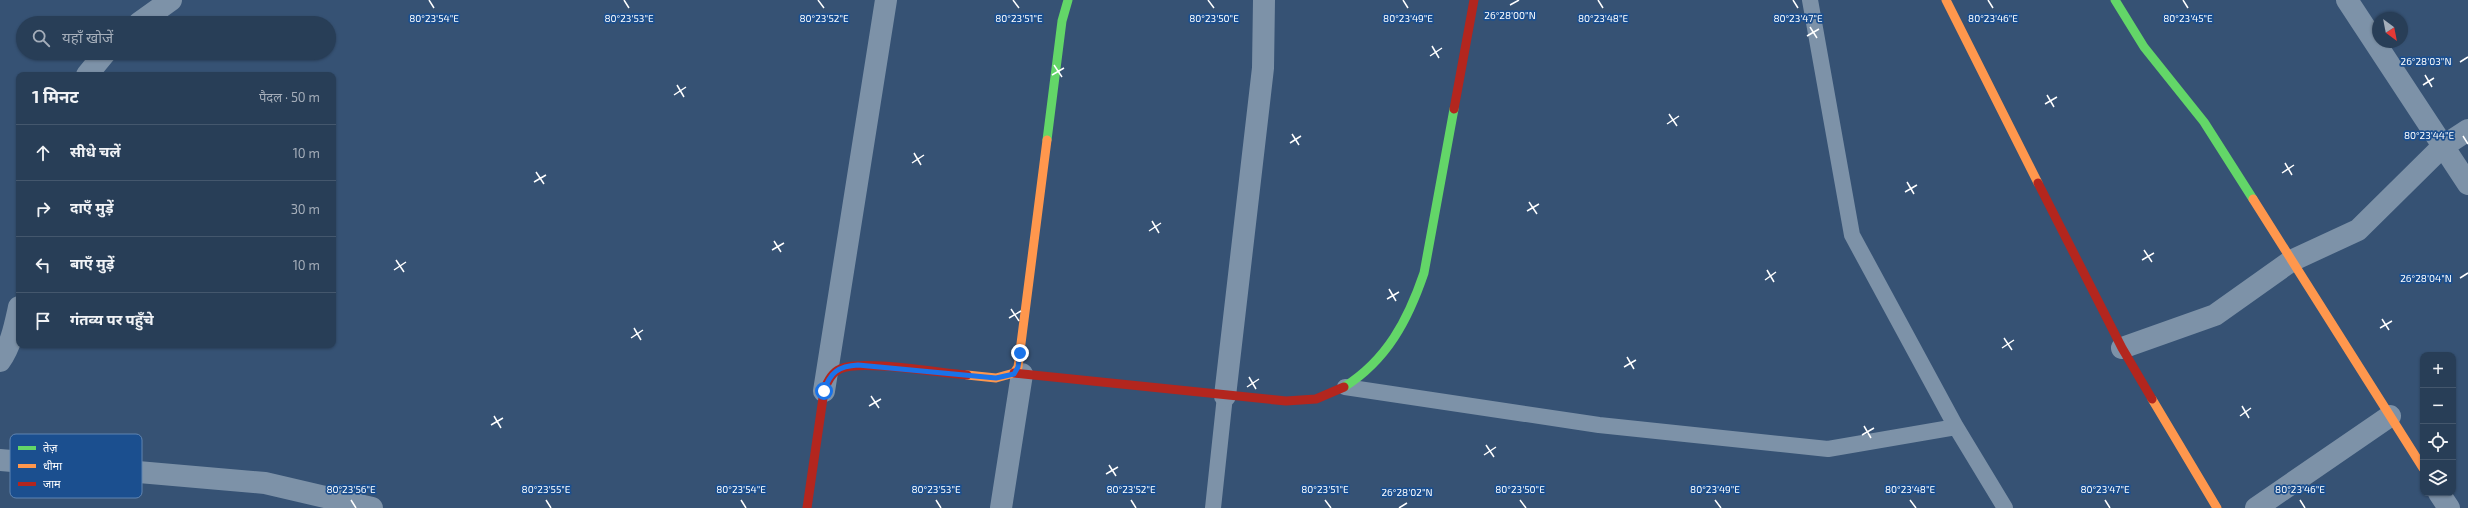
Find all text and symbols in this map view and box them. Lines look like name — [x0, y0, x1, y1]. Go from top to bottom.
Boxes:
text: 26°28'00"N — [1484, 9, 1536, 21]
text: 80°23'54"E — [409, 12, 459, 24]
text: 80°23'53"E — [604, 12, 654, 24]
text: 80°23'52"E — [799, 12, 849, 24]
text: 80°23'51"E — [995, 12, 1043, 24]
text: 80°23'50"E — [1189, 12, 1239, 24]
text: 80°23'49"E — [1383, 12, 1433, 24]
text: 80°23'48"E — [1578, 12, 1628, 24]
text: 80°23'47"E — [1773, 12, 1823, 24]
text: 80°23'46"E — [1968, 12, 2018, 24]
text: 80°23'45"E — [2163, 12, 2213, 24]
north arrow — [2372, 12, 2408, 48]
search box — [16, 16, 336, 60]
icon: search — [30, 27, 52, 49]
text: यहाँ खोजें — [62, 28, 113, 46]
text: 26°28'03"N — [2401, 55, 2451, 67]
text: 1 मिनट — [32, 86, 79, 106]
text: पैदल · 50 m — [259, 89, 320, 105]
text: 80°23'44"E — [2404, 129, 2454, 141]
icon: ahead — [32, 142, 54, 164]
text: सीधे चलें — [70, 142, 121, 160]
text: 10 m — [293, 145, 320, 161]
icon: right — [32, 198, 54, 220]
text: दाएँ मुड़ें — [70, 198, 114, 216]
text: 30 m — [291, 201, 320, 217]
icon: left — [32, 254, 54, 276]
text: बाएँ मुड़ें — [70, 254, 114, 272]
text: 10 m — [293, 257, 320, 273]
text: 26°28'04"N — [2400, 272, 2452, 284]
icon: arrive — [32, 310, 54, 332]
text: गंतव्य पर पहुँचे — [70, 310, 154, 328]
route end — [1011, 344, 1029, 362]
map controls — [2420, 352, 2456, 496]
button: + — [2420, 352, 2456, 388]
route start — [815, 382, 833, 400]
button: − — [2420, 388, 2456, 424]
button: locate — [2420, 424, 2456, 460]
legend — [10, 434, 142, 498]
text: तेज़ — [43, 441, 58, 454]
text: धीमा — [43, 459, 62, 472]
button: layers — [2420, 460, 2456, 496]
text: जाम — [43, 477, 61, 490]
text: 80°23'56"E — [326, 483, 376, 495]
text: 80°23'55"E — [522, 483, 571, 495]
text: 80°23'54"E — [716, 483, 766, 495]
text: 80°23'53"E — [911, 483, 961, 495]
text: 80°23'52"E — [1106, 483, 1156, 495]
text: 80°23'51"E — [1301, 483, 1349, 495]
text: 80°23'50"E — [1495, 483, 1545, 495]
text: 80°23'49"E — [1690, 483, 1740, 495]
text: 80°23'48"E — [1885, 483, 1935, 495]
text: 80°23'47"E — [2080, 483, 2130, 495]
text: 80°23'46"E — [2275, 483, 2325, 495]
text: 26°28'02"N — [1382, 486, 1432, 498]

